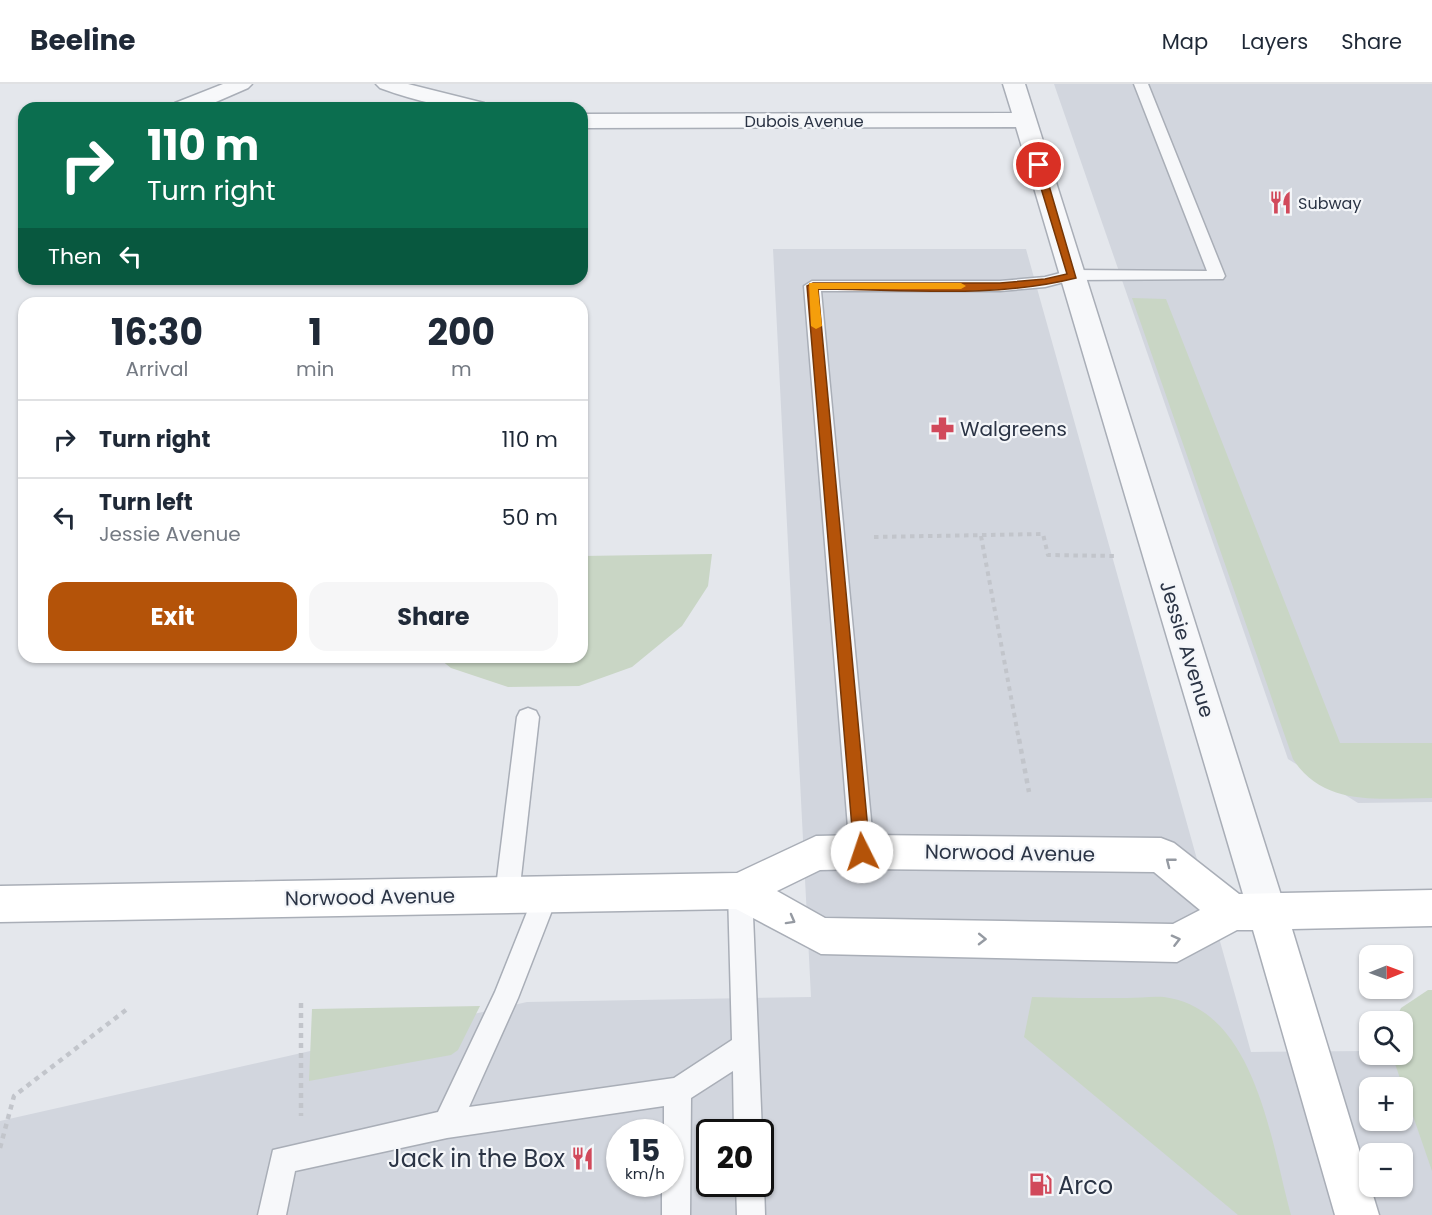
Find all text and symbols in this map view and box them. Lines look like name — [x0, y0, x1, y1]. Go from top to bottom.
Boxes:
text: Beeline — [30, 21, 136, 60]
text: Map — [1162, 27, 1208, 56]
text: Layers — [1241, 27, 1308, 56]
text: Share — [1341, 27, 1402, 56]
street label: Dubois Avenue — [744, 110, 864, 133]
text: 110 m — [147, 116, 259, 175]
icon: right — [48, 126, 126, 204]
pin — [1013, 139, 1064, 190]
icon: arrive — [1022, 148, 1055, 181]
text: Turn right — [147, 172, 276, 209]
restaurant icon: Subway — [1267, 190, 1293, 216]
place label: Subway — [1298, 192, 1361, 215]
icon: left — [114, 240, 147, 273]
text: Then — [48, 241, 102, 272]
text: 16:30 — [111, 307, 203, 358]
text: 1 — [308, 307, 322, 358]
text: 200 — [427, 307, 495, 358]
text: Arrival — [126, 355, 189, 383]
text: min — [296, 355, 334, 383]
text: m — [451, 355, 471, 383]
place label: Walgreens — [960, 415, 1067, 443]
pharmacy icon: Walgreens — [929, 416, 955, 442]
icon: right — [48, 423, 81, 456]
text: Turn right — [99, 424, 210, 455]
text: 110 m — [502, 424, 558, 455]
text: Turn left — [99, 487, 193, 518]
icon: left — [48, 501, 81, 534]
text: 50 m — [502, 502, 558, 533]
text: Jessie Avenue — [99, 520, 241, 548]
street label: Jessie Avenue — [1153, 577, 1221, 721]
button: Exit — [48, 582, 297, 651]
button: Share — [309, 582, 558, 651]
position arrow — [830, 820, 894, 884]
street label: Norwood Avenue — [925, 838, 1095, 868]
one-way arrow — [1166, 859, 1177, 870]
street label: Norwood Avenue — [285, 882, 455, 912]
one-way arrow — [785, 913, 795, 924]
one-way arrow — [977, 933, 986, 946]
one-way arrow — [1171, 935, 1181, 948]
north arrow — [1359, 945, 1413, 999]
map controls — [1359, 945, 1413, 1197]
button: search — [1359, 1011, 1413, 1065]
button: + — [1359, 1077, 1413, 1131]
speed limit sign: 20 — [696, 1119, 774, 1197]
text: 15 — [630, 1129, 660, 1172]
place label: Jack in the Box — [388, 1142, 566, 1175]
button: − — [1359, 1143, 1413, 1197]
restaurant icon: Jack in the Box — [570, 1145, 596, 1171]
text: km/h — [625, 1163, 665, 1184]
place label: Arco — [1058, 1169, 1113, 1202]
fuel station icon: Arco — [1027, 1172, 1053, 1198]

